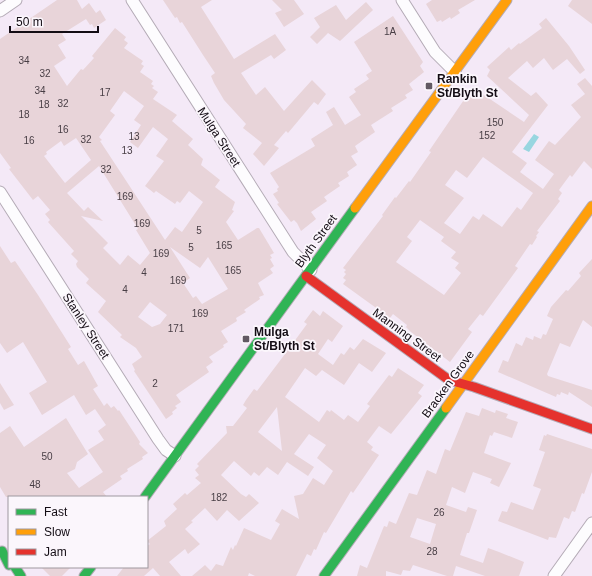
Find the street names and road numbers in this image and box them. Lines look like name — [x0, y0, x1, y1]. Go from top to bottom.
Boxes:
street label: Mulga Street — [195, 105, 244, 170]
street label: Blyth Street — [292, 211, 340, 270]
street label: Stanley Street — [60, 291, 113, 362]
street label: Manning Street — [370, 305, 445, 365]
street label: Bracken Grove — [419, 347, 477, 420]

